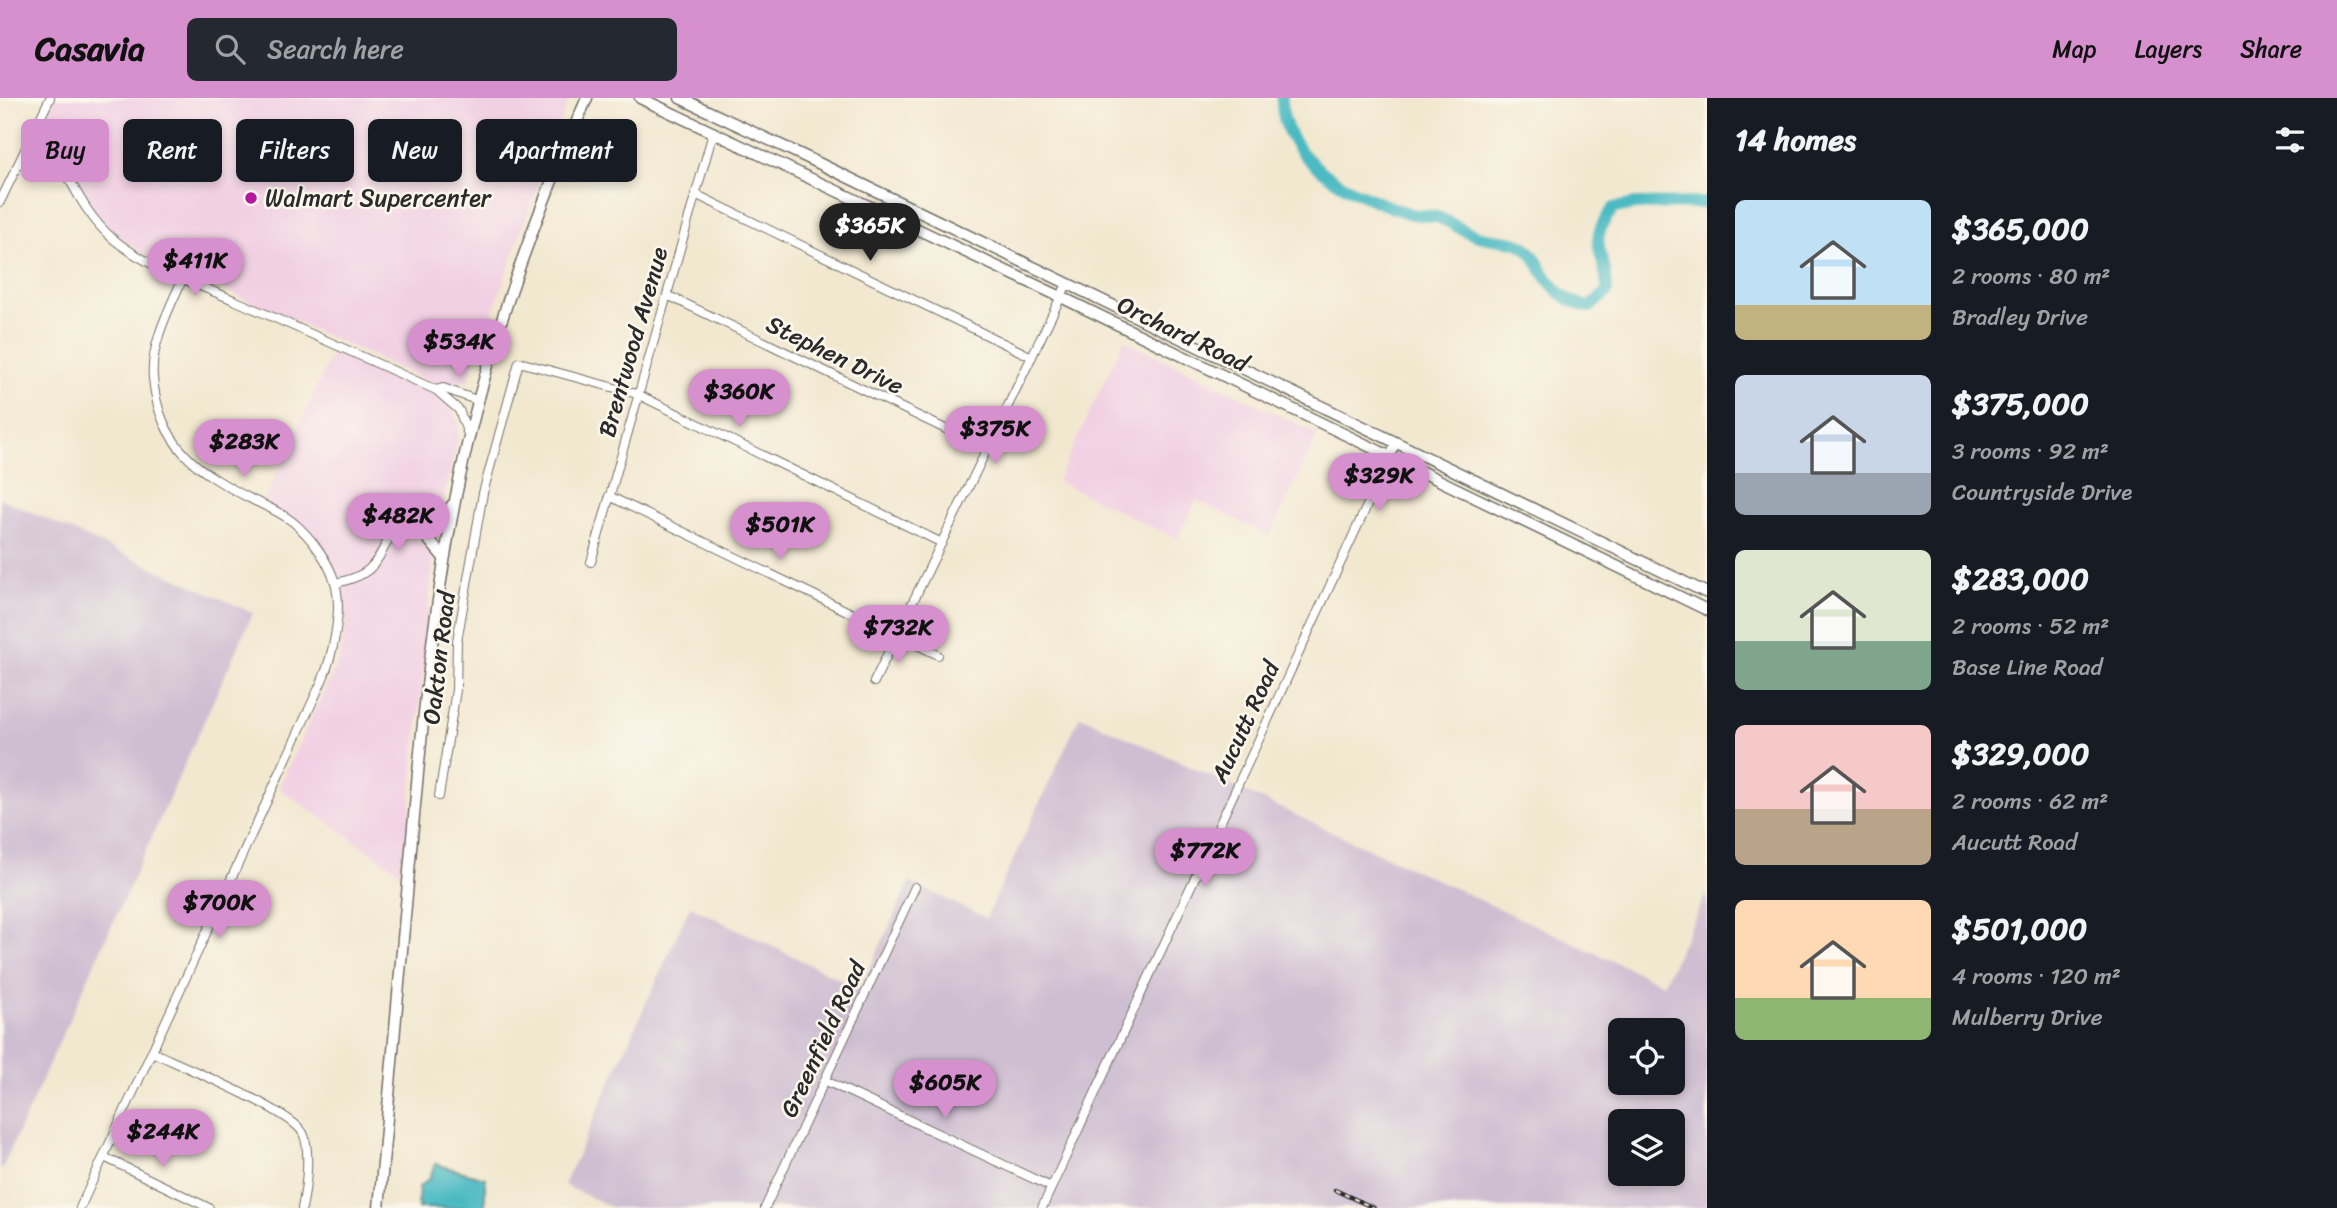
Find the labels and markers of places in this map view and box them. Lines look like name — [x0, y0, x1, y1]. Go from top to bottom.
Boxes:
place label: Walmart Supercenter — [265, 177, 493, 219]
marker: Walmart Supercenter — [243, 190, 259, 206]
pin: $365K — [821, 204, 919, 263]
pin: $411K — [146, 238, 244, 298]
pin: $534K — [410, 320, 508, 379]
pin: $360K — [690, 370, 788, 429]
pin: $375K — [946, 406, 1044, 466]
pin: $283K — [195, 420, 293, 479]
pin: $329K — [1330, 454, 1428, 513]
pin: $482K — [349, 494, 447, 553]
pin: $501K — [731, 503, 829, 562]
pin: $732K — [849, 606, 947, 665]
pin: $772K — [1156, 828, 1254, 888]
pin: $700K — [170, 880, 268, 940]
pin: $605K — [896, 1060, 994, 1120]
pin: $244K — [114, 1110, 212, 1169]

